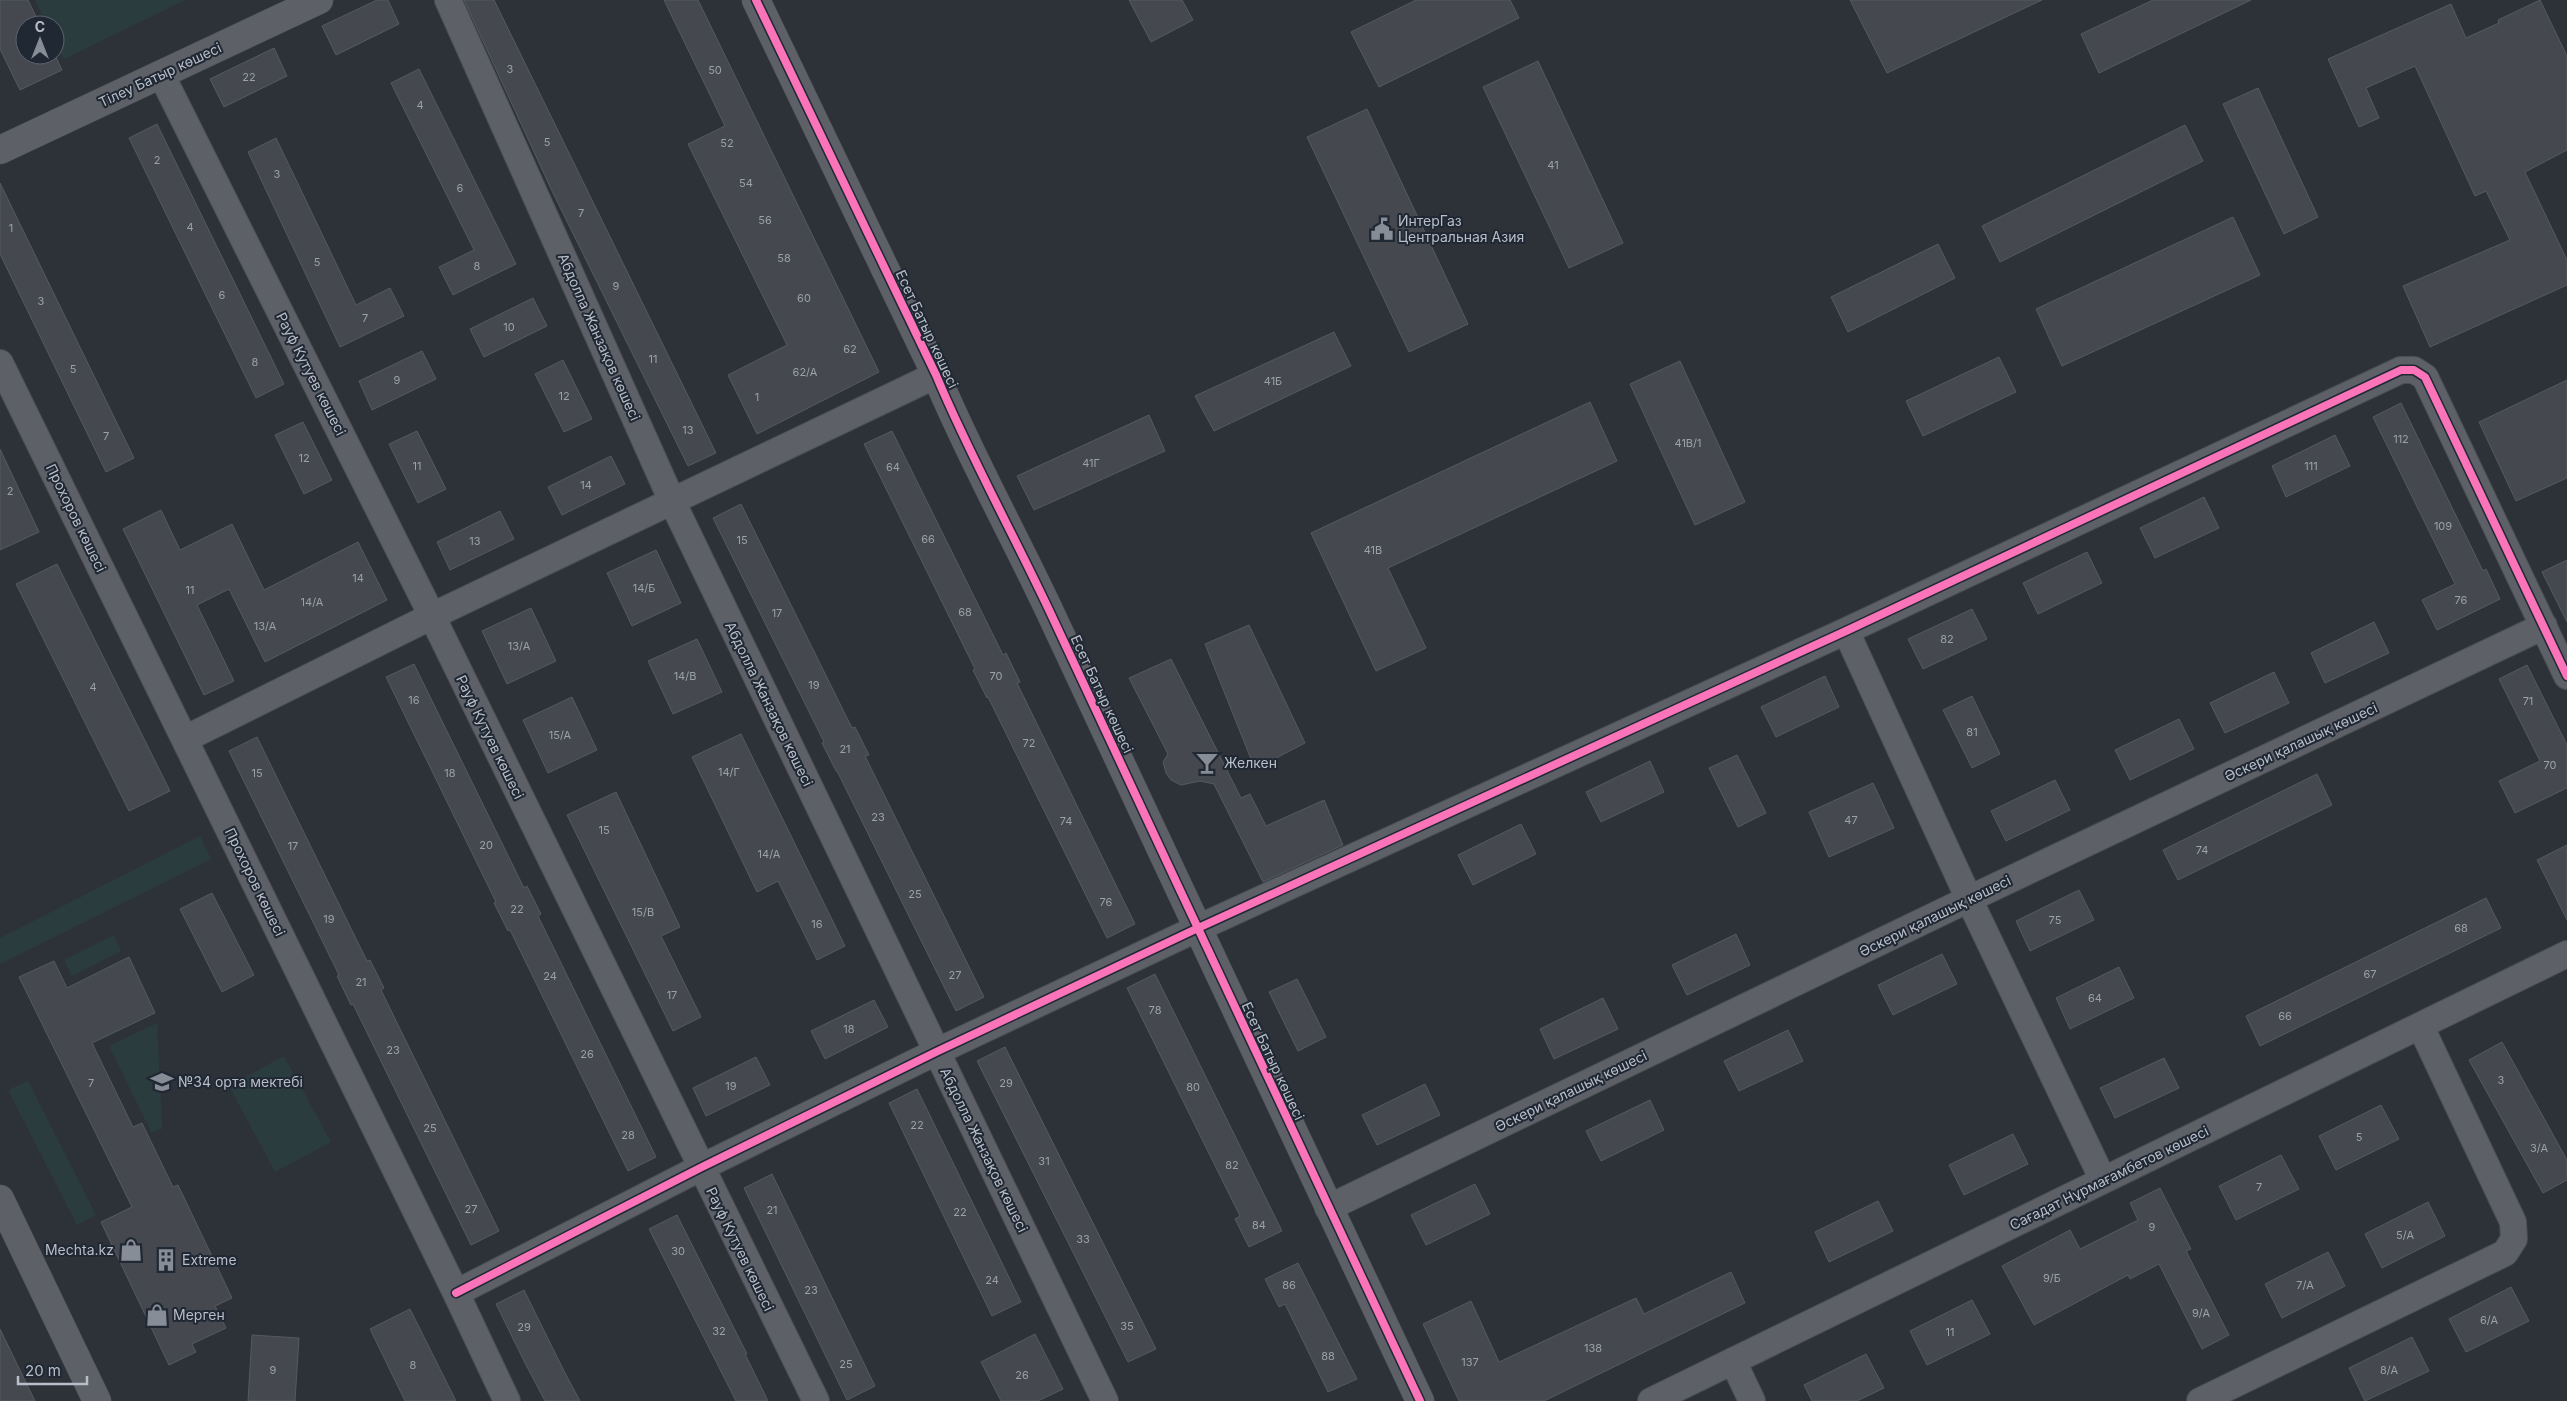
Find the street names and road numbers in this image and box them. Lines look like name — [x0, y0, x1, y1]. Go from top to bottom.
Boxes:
street label: Тілеу Батыр көшесі — [96, 39, 224, 110]
street label: Абдолла Жанзақов көшесі — [555, 251, 644, 423]
street label: Есет Батыр көшесі — [893, 267, 962, 390]
street label: Рауф Кутуев көшесі — [273, 309, 350, 438]
street label: Прохоров көшесі — [43, 461, 110, 575]
street label: Абдолла Жанзақов көшесі — [722, 619, 817, 789]
street label: Есет Батыр көшесі — [1068, 632, 1137, 755]
street label: Рауф Кутуев көшесі — [453, 672, 528, 802]
street label: Әскери қалашық көшесі — [2222, 699, 2380, 784]
street label: Прохоров көшесі — [222, 825, 289, 939]
street label: Әскери қалашық көшесі — [1856, 871, 2013, 960]
street label: Есет Батыр көшесі — [1239, 999, 1308, 1122]
street label: Әскери қалашық көшесі — [1492, 1046, 1649, 1135]
street label: Абдолла Жанзақов көшесі — [937, 1065, 1032, 1235]
street label: Сағадат Нұрмағамбетов көшесі — [2007, 1122, 2211, 1233]
street label: Рауф Кутуев көшесі — [703, 1184, 778, 1314]

